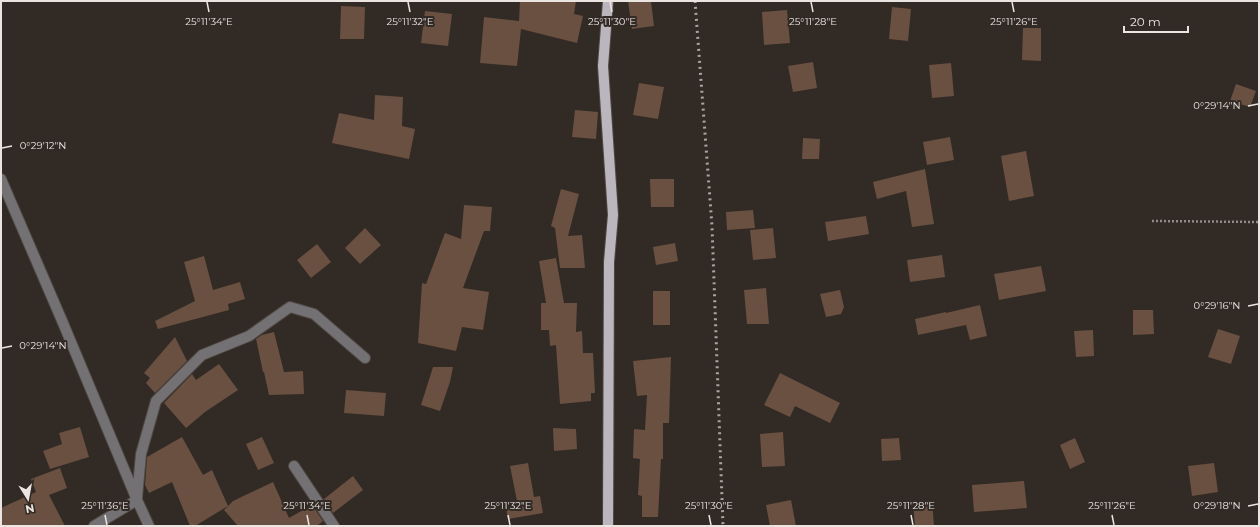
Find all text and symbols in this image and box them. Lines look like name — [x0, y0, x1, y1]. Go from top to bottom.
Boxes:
scale bar — [1124, 8, 1188, 34]
text: 20 m — [1130, 14, 1161, 29]
text: 25°11'34"E — [185, 15, 233, 28]
text: 25°11'32"E — [387, 15, 434, 28]
text: 25°11'30"E — [588, 15, 636, 28]
text: 25°11'28"E — [789, 15, 837, 28]
text: 25°11'26"E — [990, 15, 1038, 28]
text: 0°29'14"N — [1193, 99, 1241, 112]
text: 0°29'12"N — [20, 139, 66, 152]
text: 0°29'16"N — [1194, 299, 1240, 312]
text: 0°29'14"N — [19, 339, 67, 352]
north arrow — [8, 479, 48, 519]
text: 25°11'36"E — [81, 499, 129, 512]
text: 25°11'34"E — [283, 499, 331, 512]
text: 25°11'32"E — [485, 499, 532, 512]
text: 25°11'30"E — [685, 499, 733, 512]
text: 25°11'28"E — [887, 499, 935, 512]
text: 25°11'26"E — [1088, 499, 1136, 512]
text: 0°29'18"N — [1193, 499, 1241, 512]
text: N — [24, 501, 36, 517]

